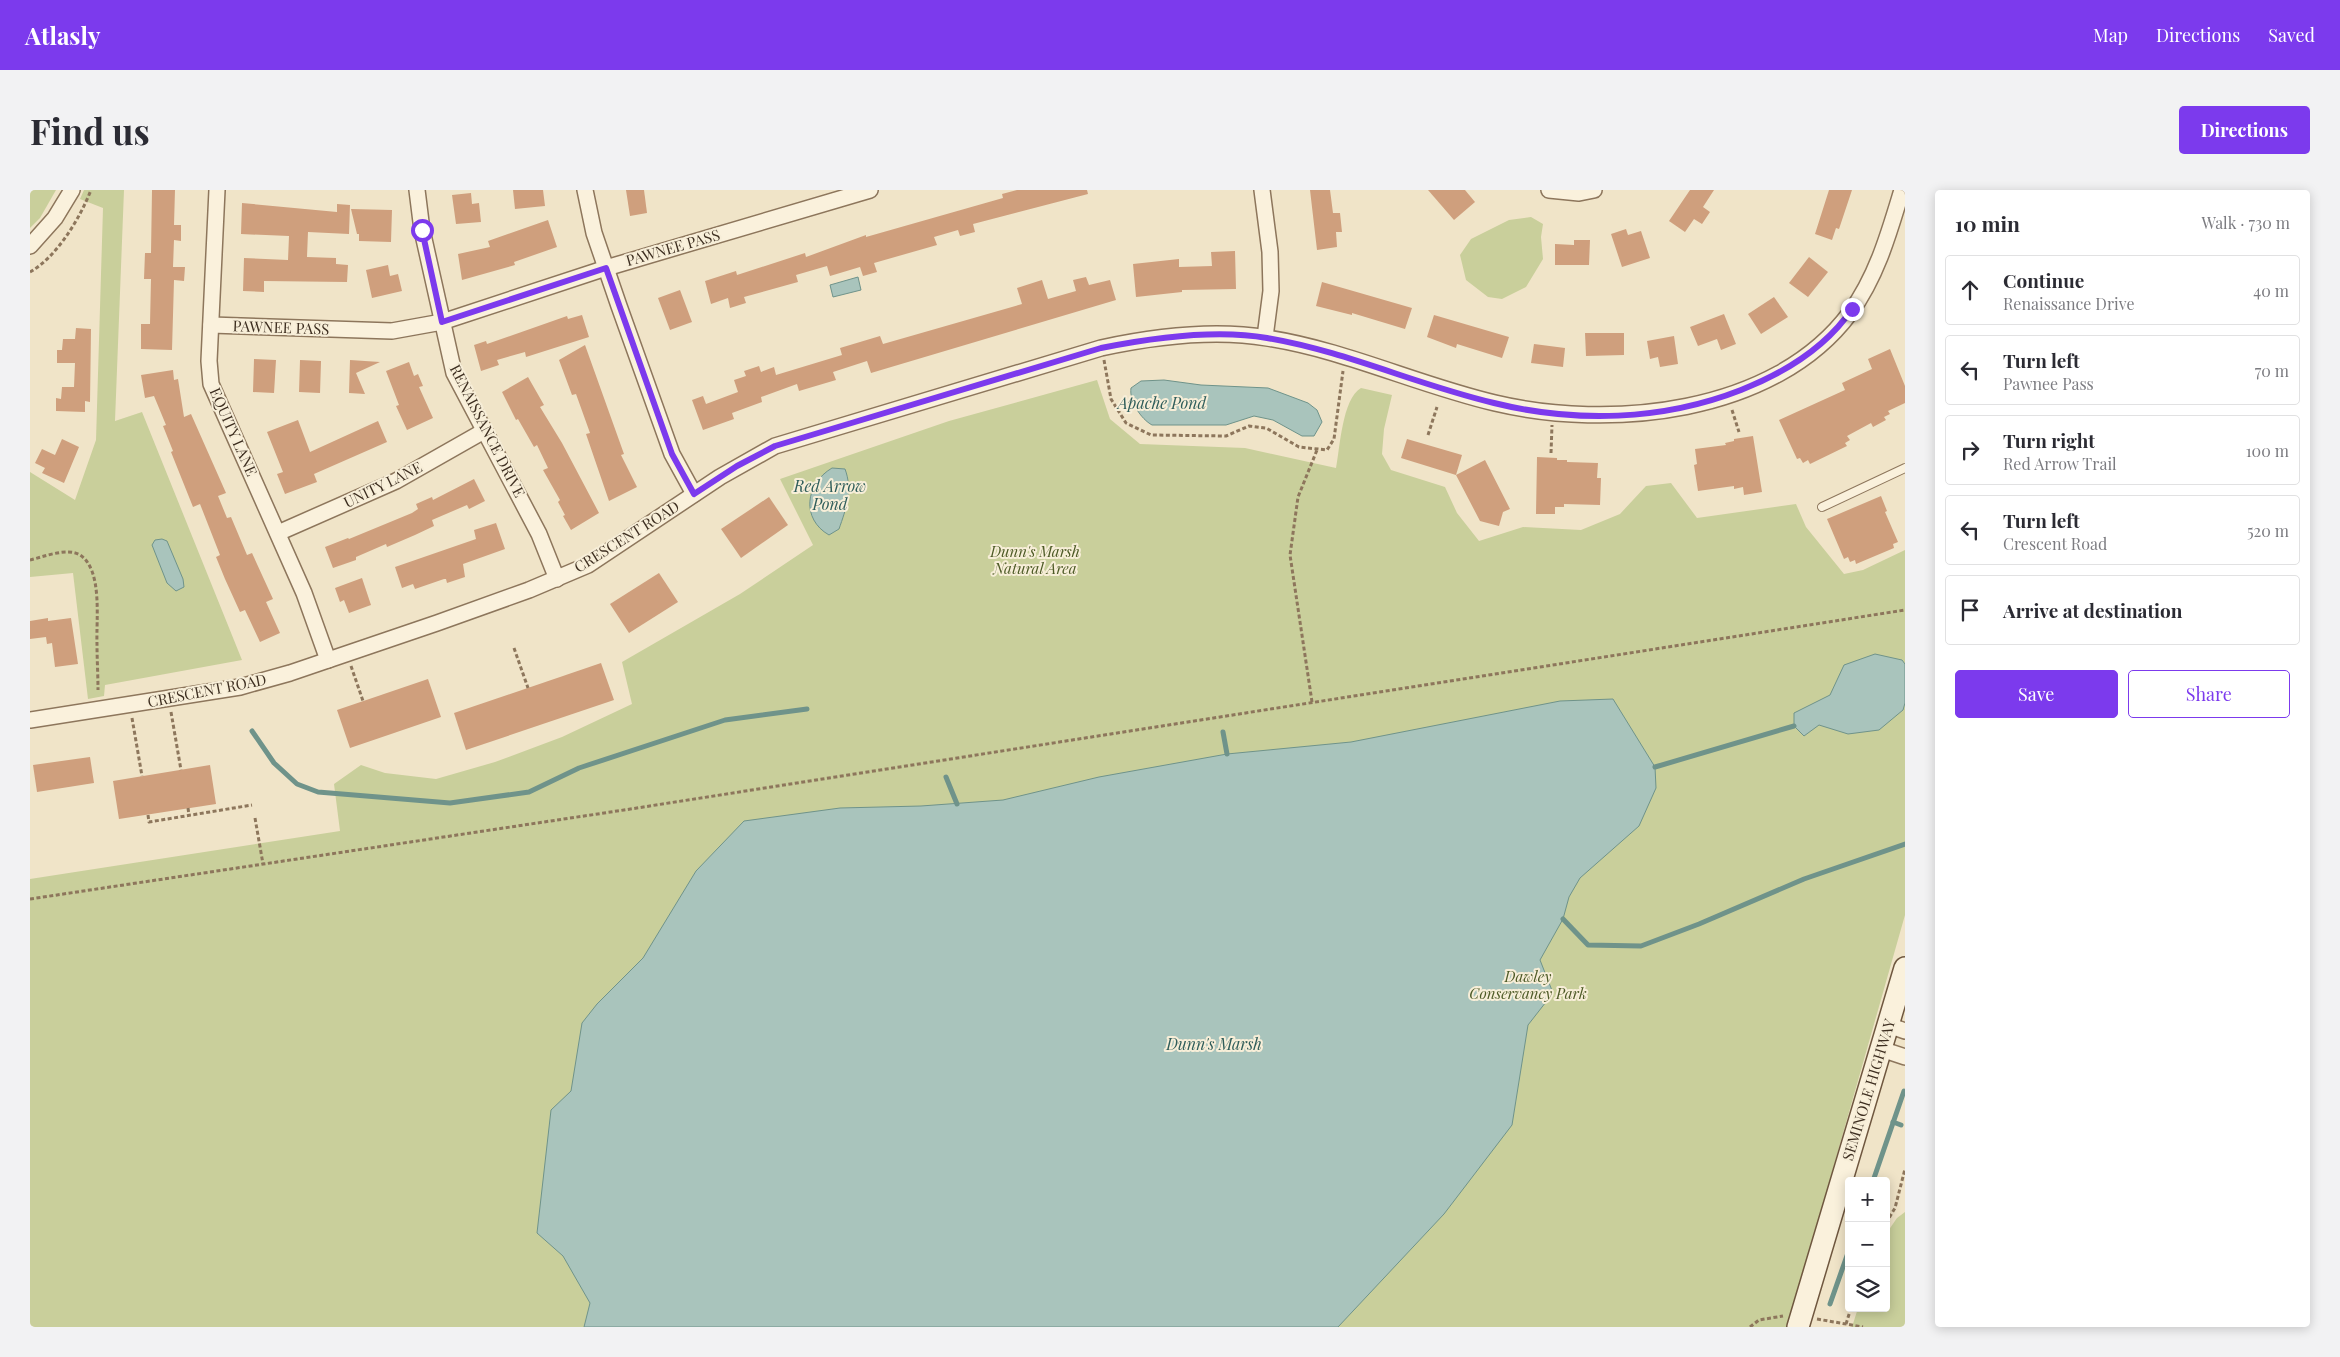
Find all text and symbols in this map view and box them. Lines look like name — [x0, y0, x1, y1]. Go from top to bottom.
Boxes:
text: Atlasly — [25, 19, 100, 51]
text: Map — [2093, 23, 2128, 47]
text: Directions — [2156, 23, 2240, 47]
text: Saved — [2268, 23, 2315, 47]
button: Directions — [2179, 106, 2310, 154]
text: Find us — [30, 107, 150, 154]
text: 10 min — [1955, 209, 2020, 237]
text: Walk · 730 m — [2201, 212, 2290, 233]
route start — [411, 219, 434, 242]
street label: PAWNEE PASS — [623, 224, 722, 270]
text: Continue — [2003, 267, 2084, 293]
icon: ahead — [1956, 276, 1984, 304]
text: 40 m — [2253, 280, 2289, 301]
text: Renaissance Drive — [2003, 293, 2135, 314]
route end — [1841, 298, 1864, 321]
street label: PAWNEE PASS — [232, 315, 330, 339]
text: Turn left — [2003, 347, 2080, 373]
icon: left — [1956, 356, 1984, 384]
text: 70 m — [2255, 360, 2289, 381]
street label: RENAISSANCE DRIVE — [446, 361, 530, 500]
text: Pawnee Pass — [2003, 373, 2094, 394]
street label: EQUITY LANE — [206, 384, 262, 479]
water label: Apache Pond — [1116, 392, 1208, 413]
text: Turn right — [2003, 427, 2095, 453]
icon: right — [1956, 436, 1984, 464]
text: 100 m — [2246, 440, 2289, 461]
text: Red Arrow Trail — [2003, 453, 2117, 474]
street label: UNITY LANE — [340, 456, 425, 512]
water label: Red Arrow Pond — [793, 475, 866, 514]
street label: CRESCENT ROAD — [570, 496, 683, 577]
text: Turn left — [2003, 507, 2080, 533]
icon: left — [1956, 516, 1984, 544]
text: 520 m — [2247, 520, 2289, 541]
text: Crescent Road — [2003, 533, 2107, 554]
park label: Dunn's Marsh Natural Area — [989, 541, 1080, 578]
icon: arrive — [1956, 596, 1984, 624]
text: Arrive at destination — [2003, 597, 2183, 623]
street label: CRESCENT ROAD — [146, 669, 268, 711]
button: Save — [1955, 670, 2118, 718]
button: Share — [2128, 670, 2290, 718]
park label: Dawley Conservancy Park — [1469, 966, 1587, 1003]
street label: SEMINOLE HIGHWAY — [1837, 1016, 1899, 1163]
water label: Dunn's Marsh — [1165, 1033, 1262, 1054]
map controls — [1845, 1177, 1890, 1312]
button: + — [1845, 1177, 1890, 1222]
button: − — [1845, 1222, 1890, 1267]
button: layers — [1845, 1267, 1890, 1312]

